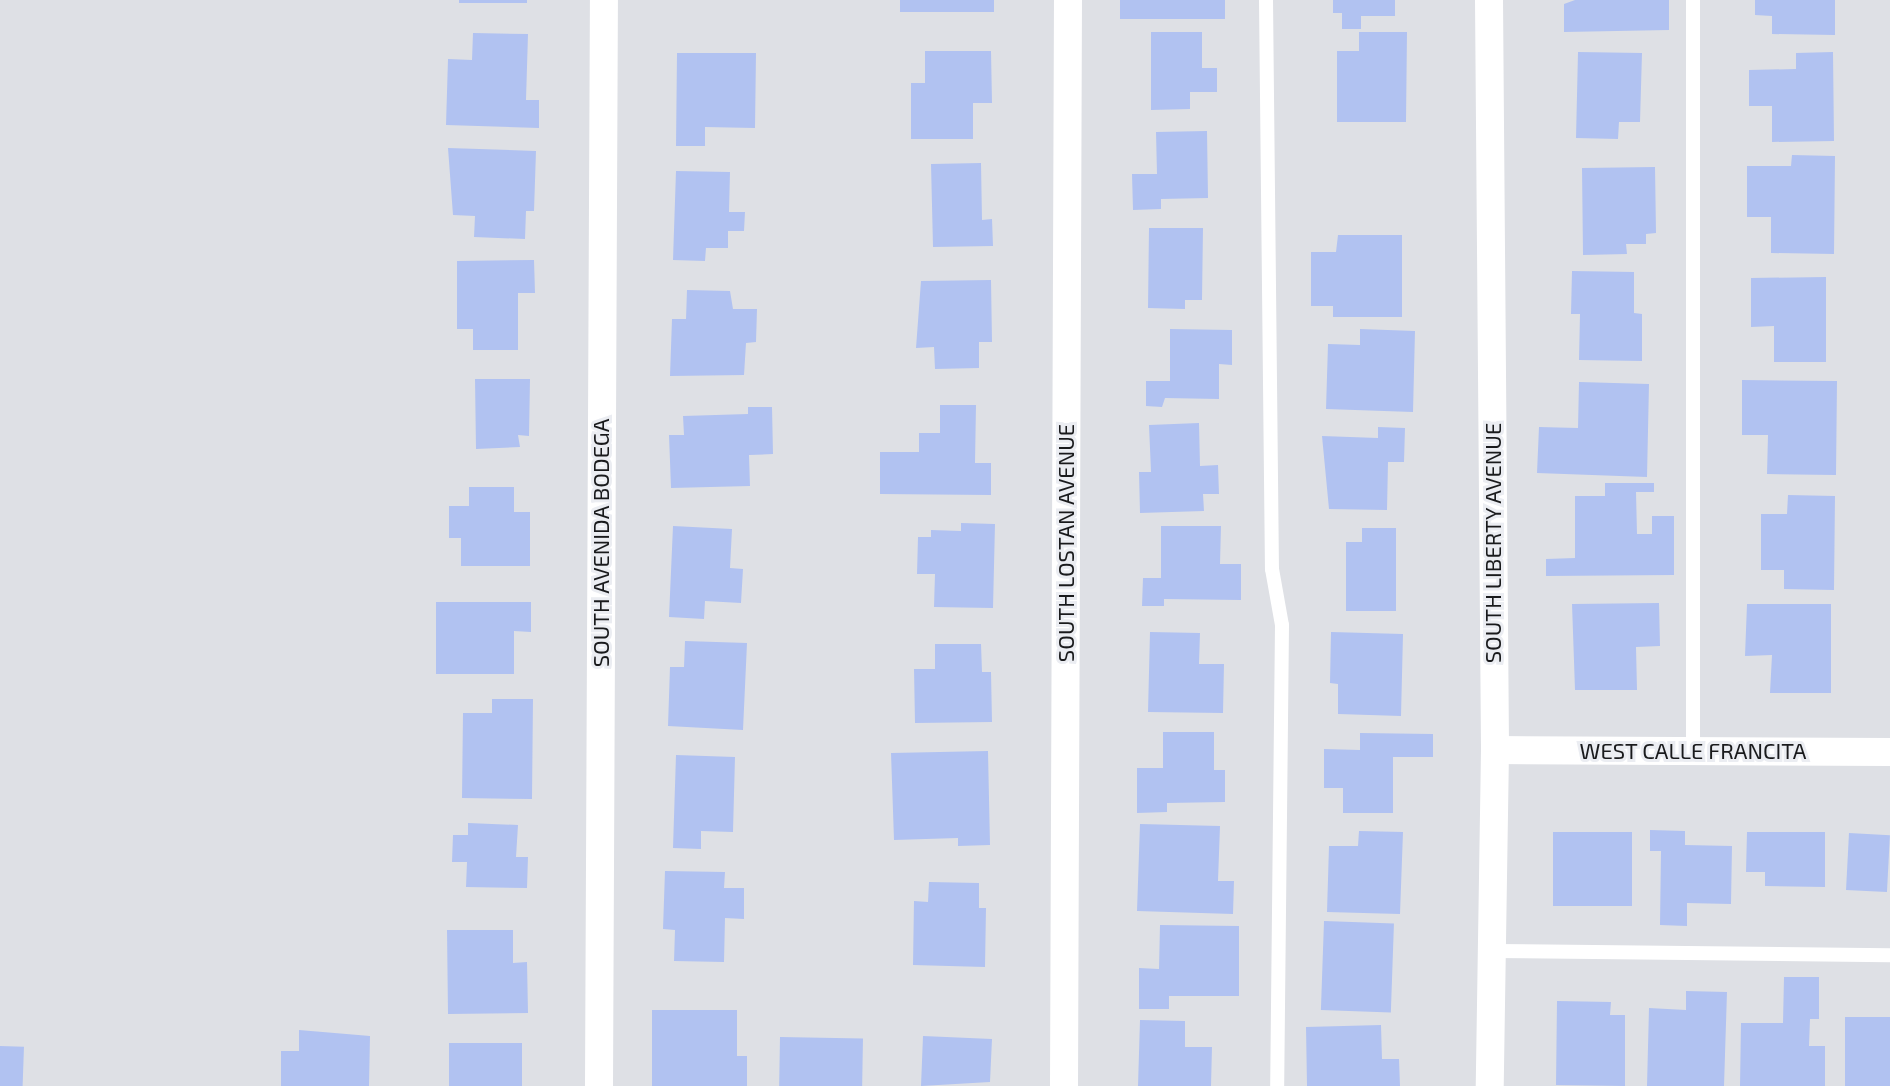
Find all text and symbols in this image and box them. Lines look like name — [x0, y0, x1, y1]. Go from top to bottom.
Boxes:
street label: SOUTH AVENIDA BODEGA — [588, 418, 614, 668]
street label: SOUTH LIBERTY AVENUE — [1480, 422, 1506, 664]
street label: SOUTH LOSTAN AVENUE — [1053, 424, 1079, 662]
street label: WEST CALLE FRANCITA — [1579, 738, 1807, 764]

